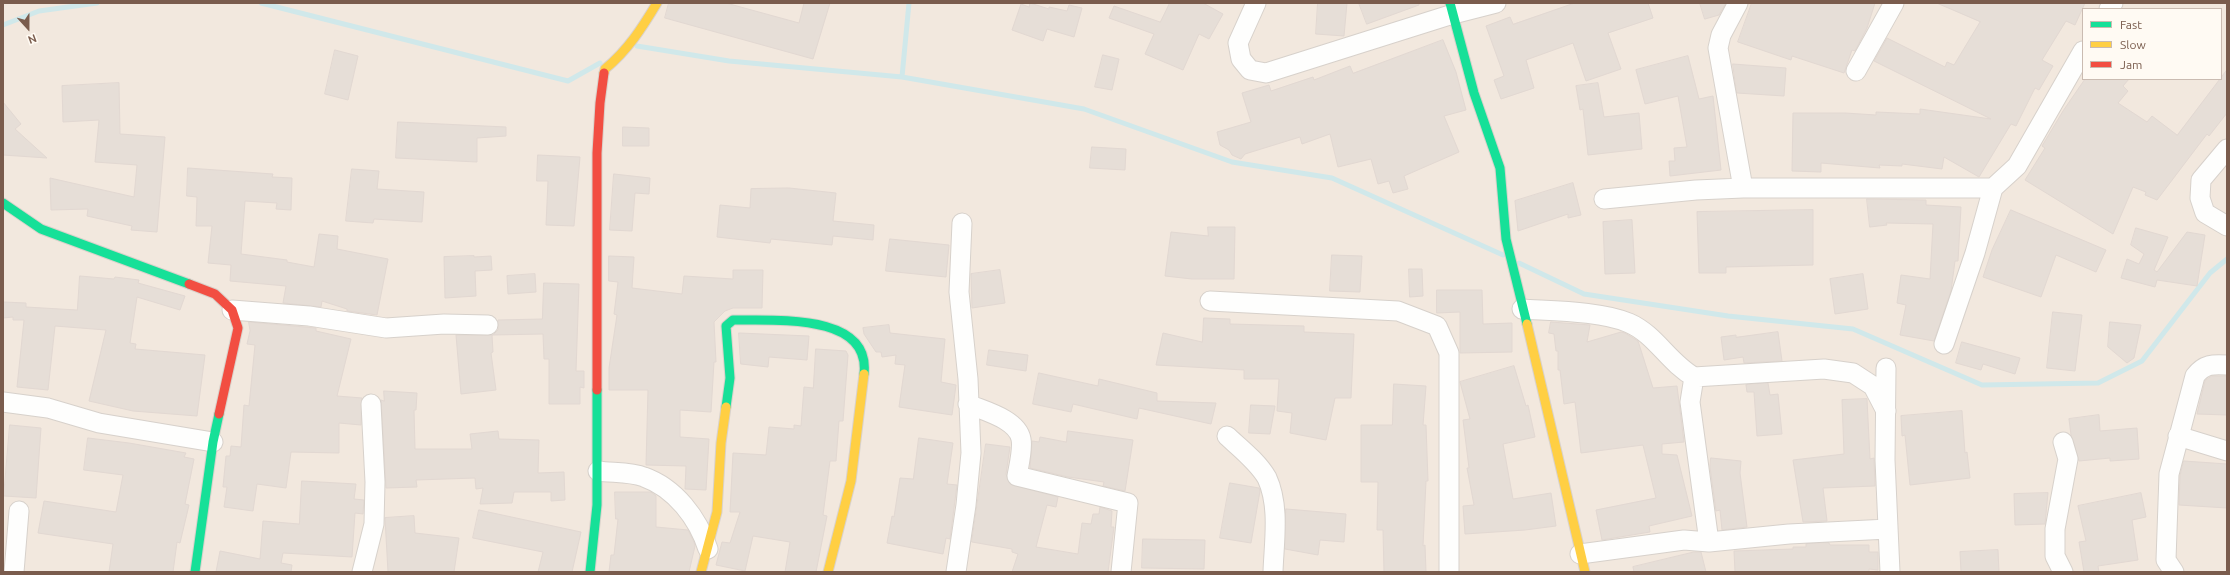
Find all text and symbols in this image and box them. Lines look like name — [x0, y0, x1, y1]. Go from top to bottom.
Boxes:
north arrow — [8, 8, 48, 48]
legend — [2082, 8, 2222, 80]
text: Fast — [2120, 18, 2142, 31]
text: N — [26, 32, 38, 46]
text: Slow — [2120, 38, 2146, 51]
text: Jam — [2120, 58, 2142, 71]

